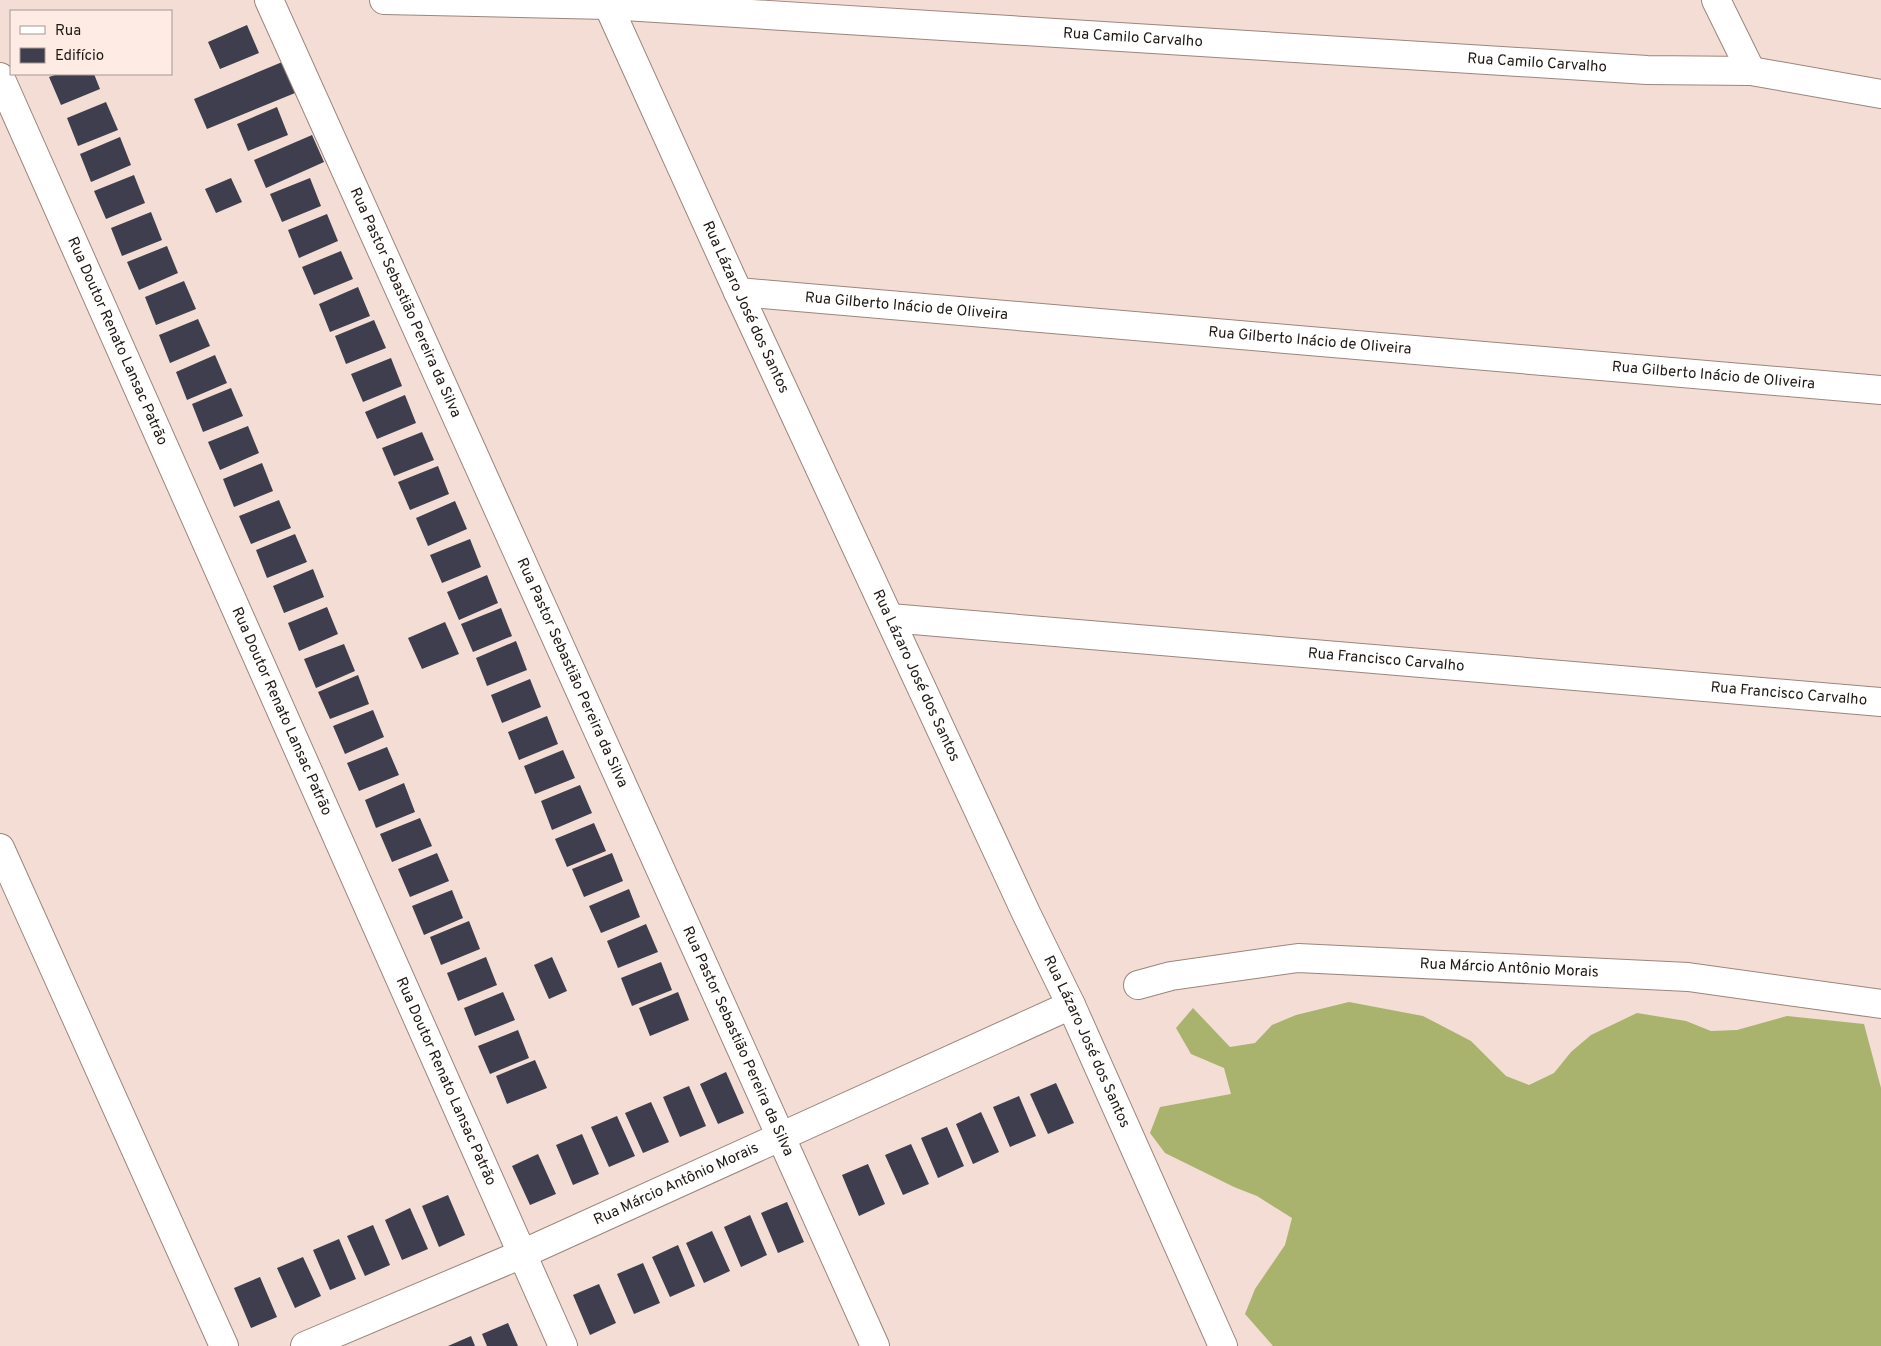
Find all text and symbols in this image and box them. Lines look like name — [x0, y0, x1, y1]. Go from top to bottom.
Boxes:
legend — [10, 10, 172, 75]
text: Rua — [55, 22, 81, 41]
street label: Rua Camilo Carvalho — [1062, 24, 1203, 52]
text: Edifício — [55, 47, 104, 66]
street label: Rua Camilo Carvalho — [1467, 49, 1608, 77]
street label: Rua Pastor Sebastião Pereira da Silva — [345, 185, 465, 421]
street label: Rua Lázaro José dos Santos — [698, 218, 793, 396]
street label: Rua Doutor Renato Lansac Patrão — [63, 234, 172, 448]
street label: Rua Gilberto Inácio de Oliveira — [804, 288, 1009, 325]
street label: Rua Gilberto Inácio de Oliveira — [1208, 323, 1412, 359]
street label: Rua Gilberto Inácio de Oliveira — [1611, 357, 1816, 394]
street label: Rua Pastor Sebastião Pereira da Silva — [512, 555, 632, 791]
street label: Rua Lázaro José dos Santos — [868, 587, 964, 765]
street label: Rua Doutor Renato Lansac Patrão — [227, 604, 336, 819]
street label: Rua Francisco Carvalho — [1307, 644, 1465, 676]
street label: Rua Francisco Carvalho — [1710, 678, 1868, 710]
street label: Rua Pastor Sebastião Pereira da Silva — [678, 923, 798, 1159]
street label: Rua Lázaro José dos Santos — [1039, 953, 1134, 1131]
street label: Rua Márcio Antônio Morais — [1419, 954, 1599, 982]
street label: Rua Doutor Renato Lansac Patrão — [391, 974, 500, 1189]
street label: Rua Márcio Antônio Morais — [591, 1138, 762, 1230]

